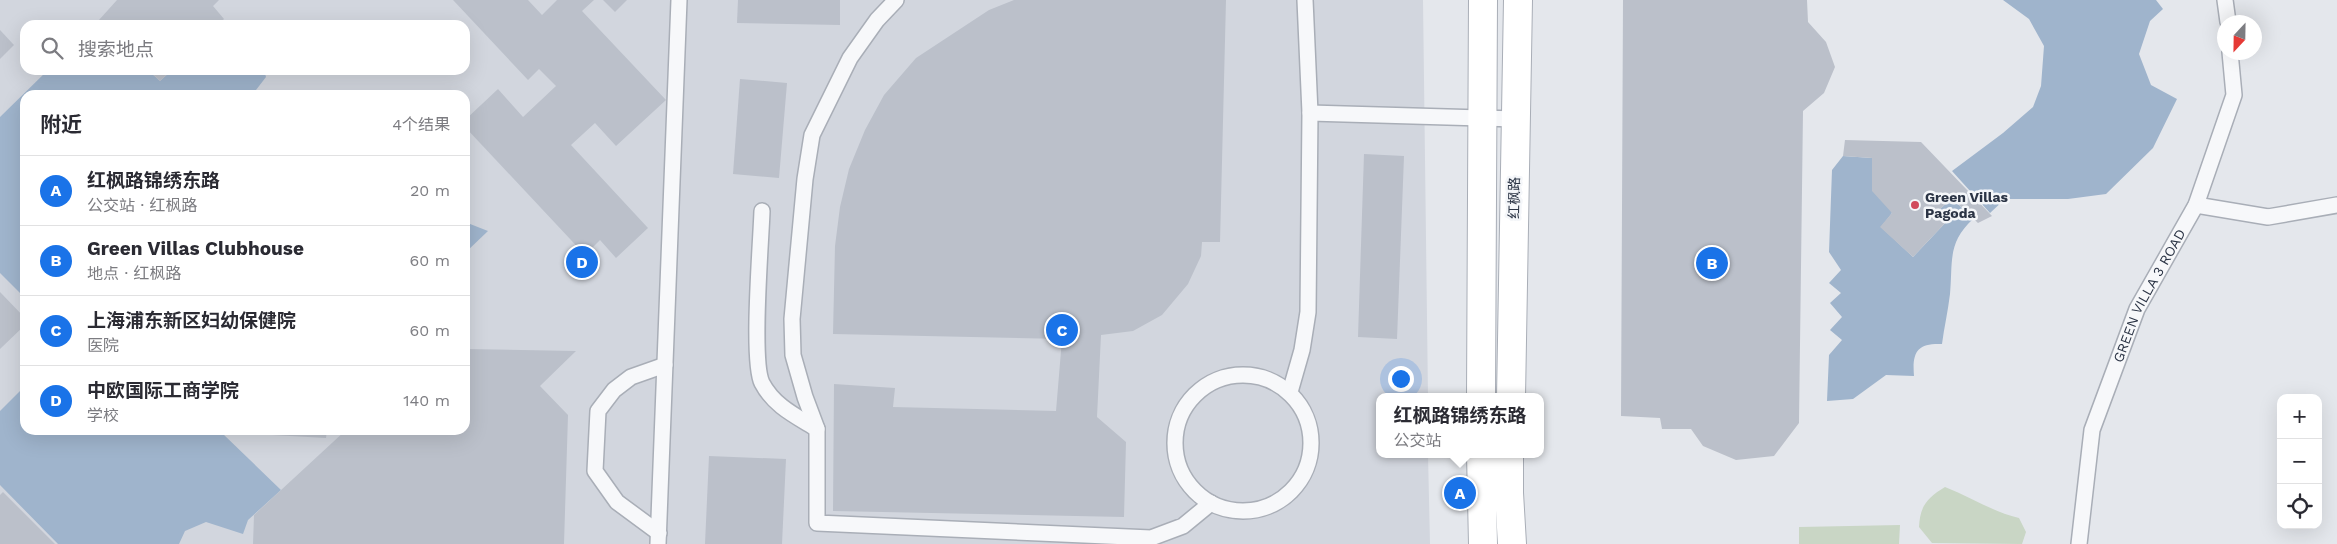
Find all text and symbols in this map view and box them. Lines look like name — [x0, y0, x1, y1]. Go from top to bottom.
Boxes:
north arrow — [2217, 15, 2262, 60]
search box — [20, 20, 470, 75]
icon: search — [38, 34, 66, 62]
text: 搜索地点 — [78, 38, 154, 61]
text: 附近 — [40, 112, 82, 137]
text: 4个结果 — [392, 115, 450, 134]
text: 红枫路锦绣东路 — [87, 169, 220, 192]
street label: 红枫路 — [1506, 177, 1522, 219]
text: A — [51, 181, 61, 200]
text: 20 m — [410, 181, 450, 200]
place label: Green Villas Pagoda — [1925, 189, 2009, 221]
text: 公交站 · 红枫路 — [87, 196, 198, 215]
marker: Green Villas Pagoda — [1909, 199, 1921, 211]
street label: GREEN VILLA 3 ROAD — [2110, 226, 2189, 365]
text: Green Villas Clubhouse — [87, 237, 304, 260]
pin: D — [566, 243, 598, 281]
pin: B — [1696, 244, 1728, 282]
text: B — [51, 251, 61, 270]
text: 60 m — [410, 251, 450, 270]
text: 地点 · 红枫路 — [87, 264, 182, 283]
text: 上海浦东新区妇幼保健院 — [87, 309, 296, 332]
pin: C — [1046, 311, 1078, 349]
text: C — [51, 321, 61, 340]
text: 60 m — [410, 321, 450, 340]
text: 医院 — [87, 336, 119, 355]
your location — [1388, 366, 1414, 392]
text: 中欧国际工商学院 — [87, 379, 239, 402]
text: D — [50, 391, 62, 410]
text: 140 m — [403, 391, 450, 410]
popup — [1376, 393, 1544, 458]
map controls — [2277, 394, 2322, 529]
button: + — [2277, 394, 2322, 439]
text: 红枫路锦绣东路 — [1393, 404, 1527, 427]
text: 学校 — [87, 406, 119, 425]
text: 公交站 — [1393, 431, 1442, 450]
button: − — [2277, 439, 2322, 484]
pin: A — [1444, 474, 1476, 512]
button: locate — [2277, 484, 2322, 529]

